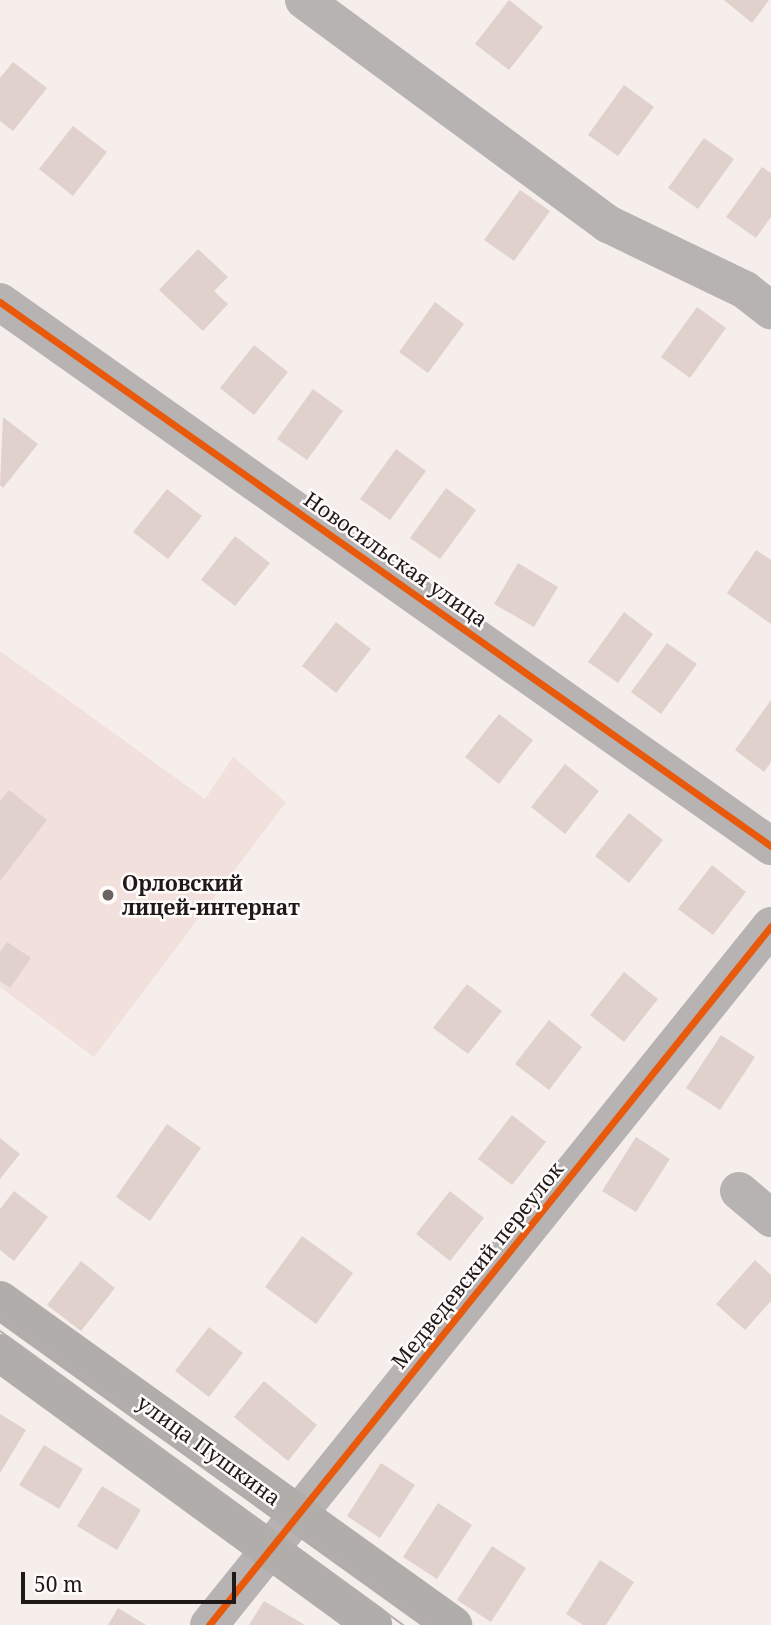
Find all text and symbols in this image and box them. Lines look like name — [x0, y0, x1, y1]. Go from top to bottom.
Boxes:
street label: Новосильская улица — [299, 486, 493, 632]
place label: Орловский лицей-интернат — [122, 870, 300, 920]
marker: Орловский лицей-интернат — [100, 887, 116, 903]
street label: Медведевский переулок — [386, 1157, 568, 1373]
street label: улица Пушкина — [132, 1389, 286, 1511]
scale bar — [24, 1558, 240, 1602]
text: 50 m — [34, 1570, 83, 1598]

